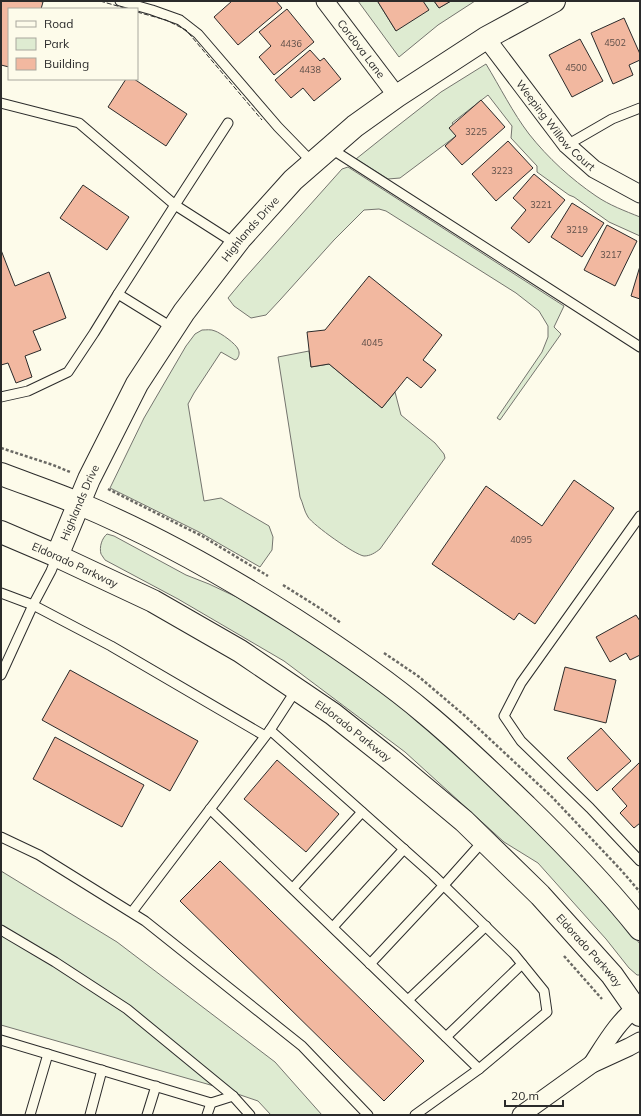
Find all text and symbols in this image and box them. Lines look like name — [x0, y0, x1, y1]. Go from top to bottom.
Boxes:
legend — [8, 8, 138, 80]
text: Road — [44, 16, 73, 31]
street label: Cordova Lane — [334, 17, 388, 81]
text: Park — [44, 36, 70, 51]
house number: 4502 — [604, 37, 626, 48]
house number: 4436 — [280, 38, 302, 49]
text: Building — [44, 56, 89, 71]
house number: 4500 — [565, 62, 587, 73]
house number: 4438 — [299, 64, 321, 75]
street label: Weeping Willow Court — [513, 77, 598, 174]
house number: 3225 — [465, 126, 487, 137]
house number: 3223 — [491, 165, 513, 176]
street label: Highlands Drive — [218, 193, 282, 264]
house number: 3221 — [530, 199, 552, 210]
house number: 3219 — [566, 224, 588, 235]
house number: 3217 — [600, 249, 622, 260]
house number: 4045 — [361, 337, 383, 348]
street label: Highlands Drive — [57, 462, 102, 543]
house number: 4095 — [510, 534, 532, 545]
street label: Eldorado Parkway — [30, 539, 120, 591]
street label: Eldorado Parkway — [312, 697, 395, 765]
street label: Eldorado Parkway — [553, 911, 625, 990]
scale bar — [505, 1082, 563, 1108]
text: 20 m — [511, 1088, 539, 1103]

